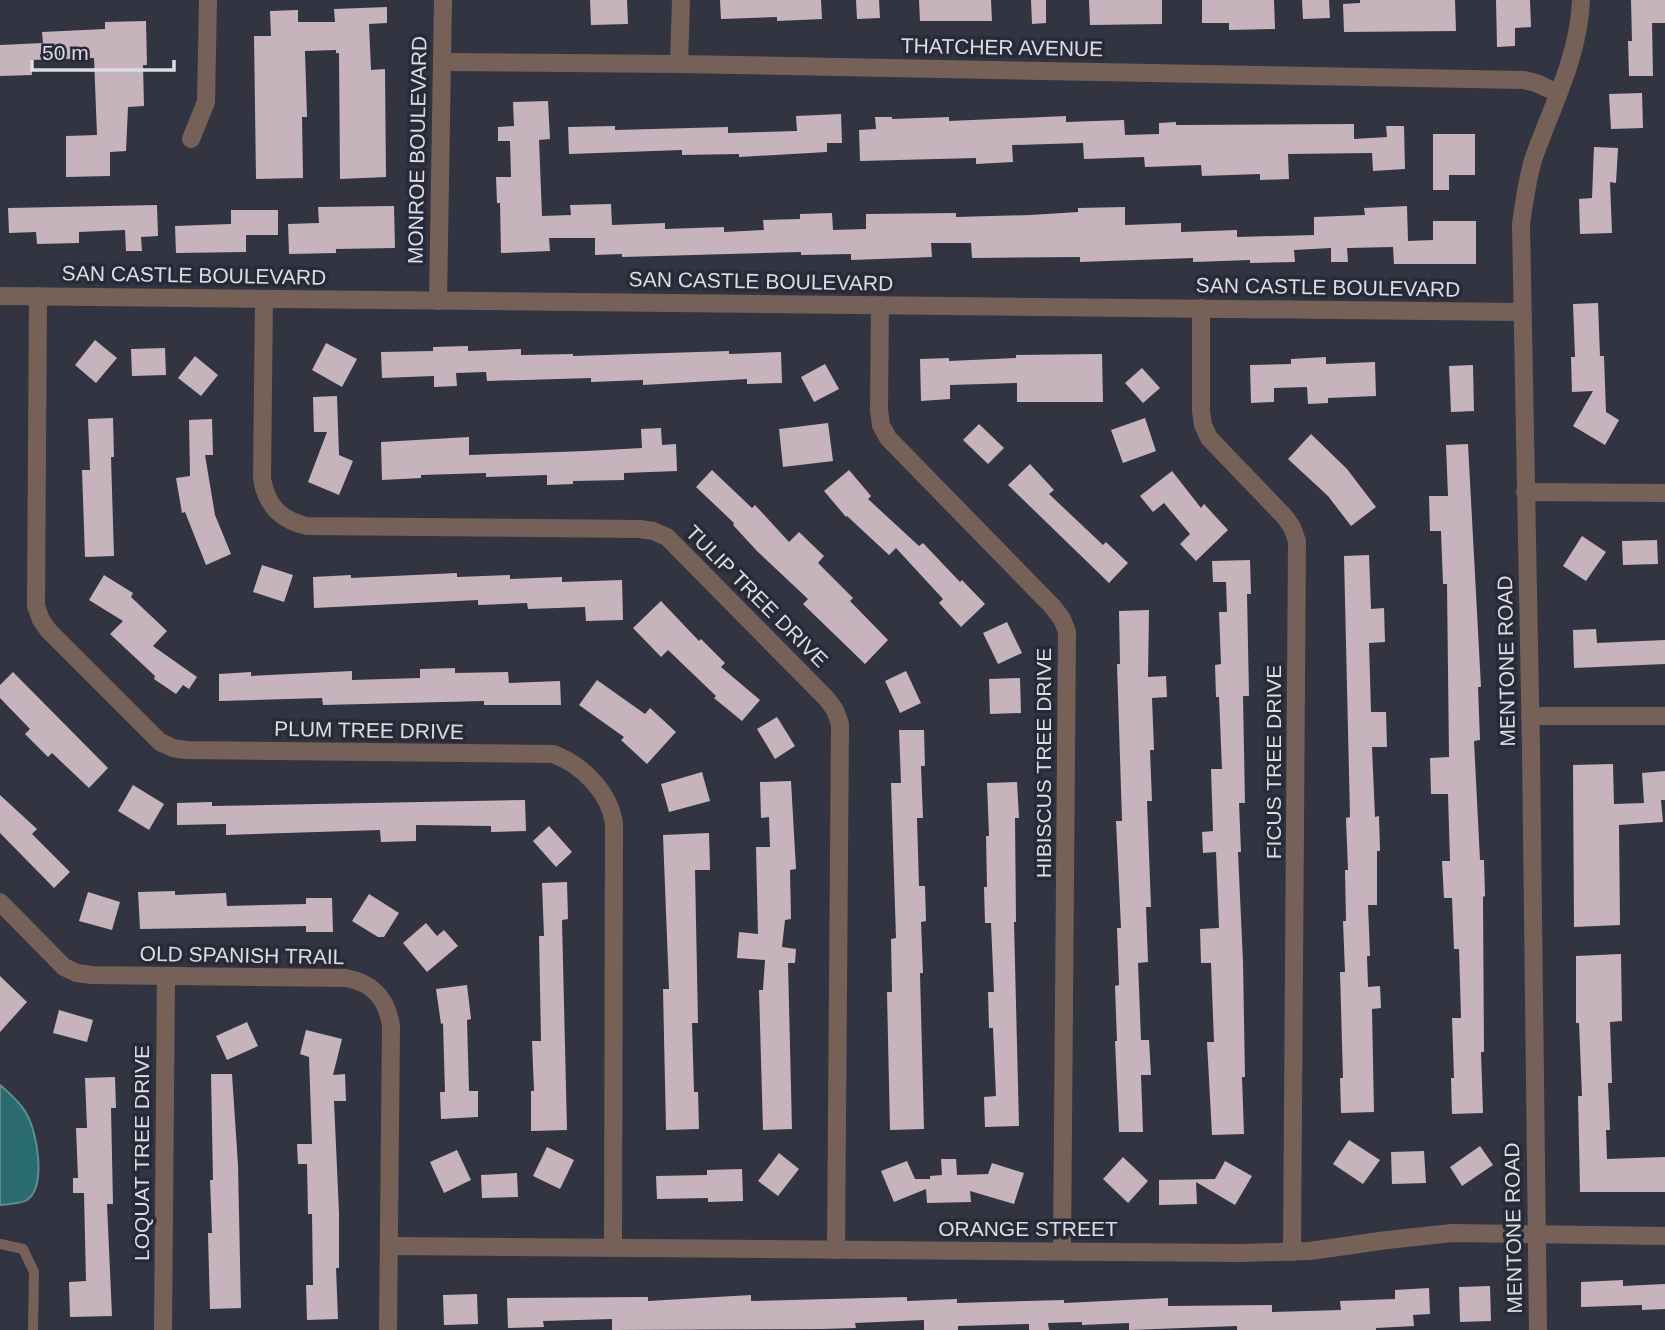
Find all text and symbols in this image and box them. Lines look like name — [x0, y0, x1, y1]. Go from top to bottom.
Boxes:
scale bar — [32, 28, 173, 72]
street label: THATCHER AVENUE — [901, 34, 1103, 60]
street label: MONROE BOULEVARD — [404, 36, 430, 264]
text: 50 m — [42, 41, 89, 64]
street label: SAN CASTLE BOULEVARD — [62, 261, 326, 289]
street label: SAN CASTLE BOULEVARD — [629, 267, 893, 295]
street label: SAN CASTLE BOULEVARD — [1196, 273, 1460, 301]
street label: TULIP TREE DRIVE — [681, 520, 833, 672]
street label: MENTONE ROAD — [1493, 575, 1519, 747]
street label: HIBISCUS TREE DRIVE — [1032, 648, 1055, 878]
street label: FICUS TREE DRIVE — [1262, 665, 1285, 859]
street label: PLUM TREE DRIVE — [274, 717, 464, 743]
street label: OLD SPANISH TRAIL — [140, 942, 344, 968]
street label: LOQUAT TREE DRIVE — [130, 1045, 153, 1261]
street label: MENTONE ROAD — [1500, 1142, 1526, 1314]
street label: ORANGE STREET — [938, 1217, 1118, 1240]

